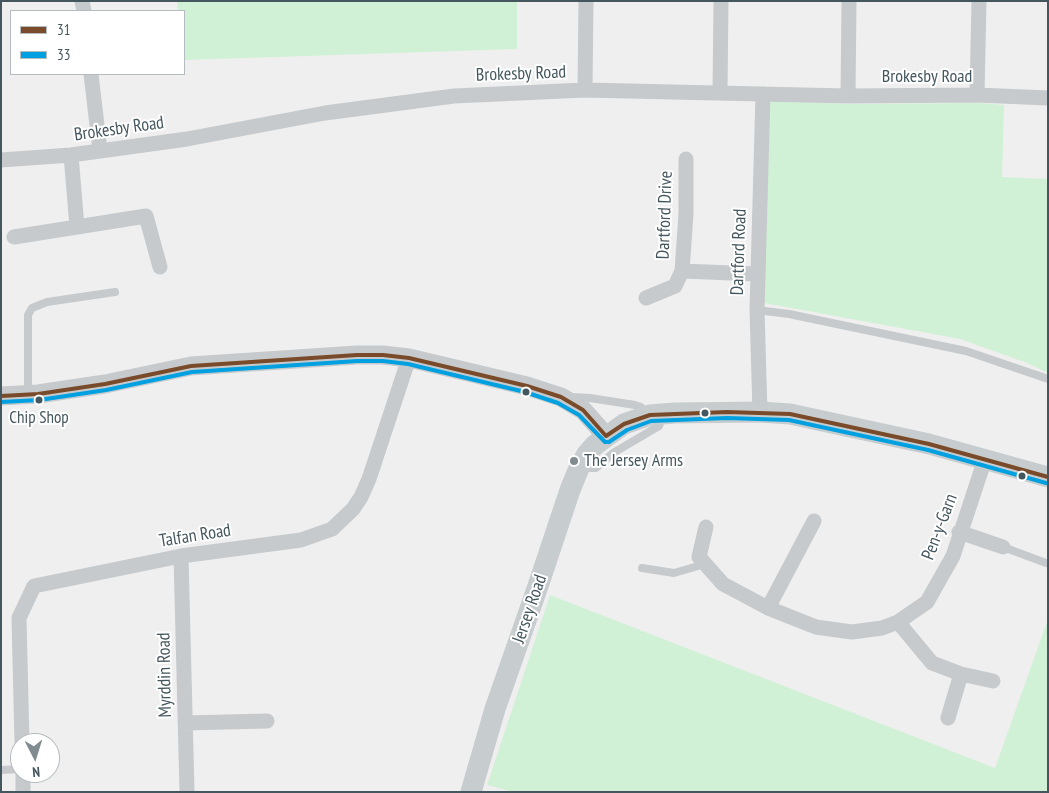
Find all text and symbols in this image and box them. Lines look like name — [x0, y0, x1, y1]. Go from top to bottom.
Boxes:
legend — [10, 10, 185, 75]
text: 31 — [57, 20, 71, 39]
text: 33 — [57, 45, 71, 64]
street label: Brokesby Road — [475, 62, 567, 86]
street label: Brokesby Road — [882, 66, 972, 88]
street label: Brokesby Road — [73, 112, 165, 146]
street label: Dartford Drive — [653, 170, 677, 260]
street label: Dartford Road — [727, 208, 751, 296]
unlabelled marker — [521, 387, 531, 397]
marker: Chip Shop — [34, 395, 44, 405]
place label: Chip Shop — [9, 408, 69, 428]
unlabelled marker — [700, 408, 710, 418]
place label: The Jersey Arms — [584, 450, 683, 472]
marker: The Jersey Arms — [568, 455, 580, 467]
unlabelled marker — [1017, 471, 1027, 481]
street label: Pen-y-Garn — [918, 491, 962, 563]
street label: Talfan Road — [158, 520, 232, 552]
street label: Jersey Road — [508, 572, 552, 646]
street label: Myrddin Road — [153, 632, 177, 718]
north arrow — [10, 733, 60, 783]
text: N — [32, 763, 41, 781]

